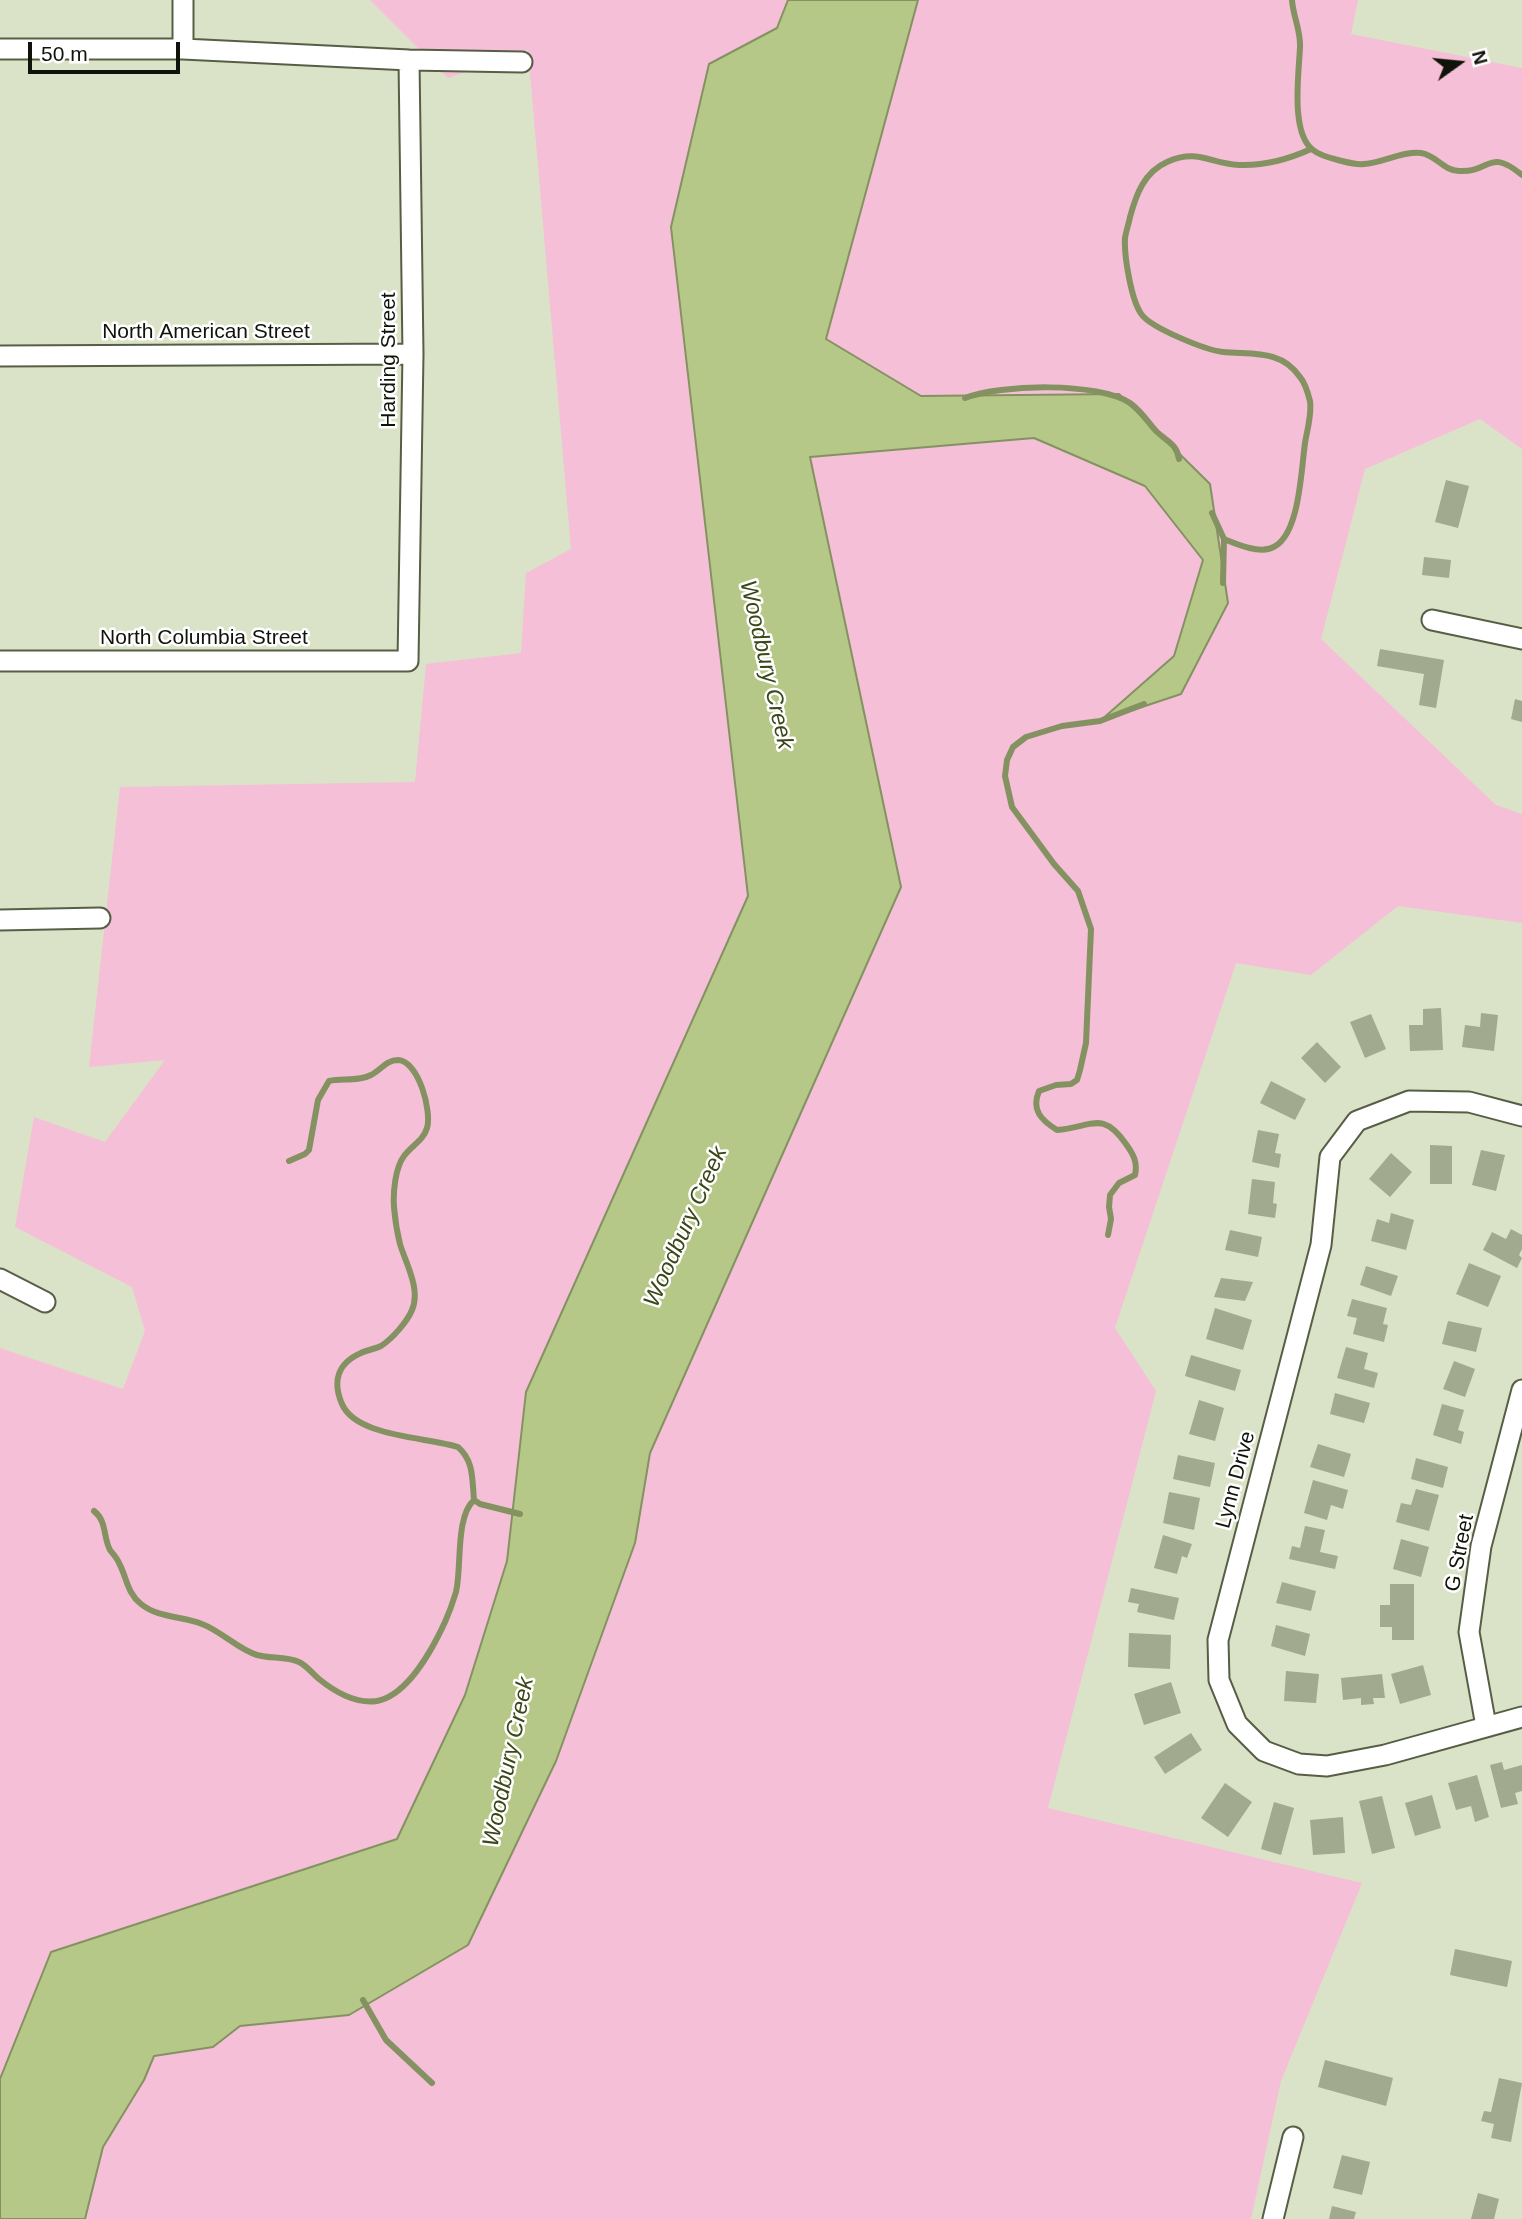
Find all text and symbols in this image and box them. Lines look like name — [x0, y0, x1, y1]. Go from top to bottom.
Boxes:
scale bar — [32, 28, 184, 72]
north arrow — [1424, 28, 1494, 98]
text: 50 m — [41, 42, 88, 65]
text: N — [1468, 48, 1492, 67]
street label: Harding Street — [376, 292, 402, 428]
street label: North American Street — [102, 319, 310, 345]
water label: Woodbury Creek — [733, 578, 799, 752]
street label: North Columbia Street — [100, 625, 308, 651]
water label: Woodbury Creek — [638, 1143, 734, 1311]
street label: Lynn Drive — [1211, 1429, 1261, 1531]
street label: G Street — [1440, 1512, 1480, 1594]
water label: Woodbury Creek — [478, 1675, 540, 1849]

